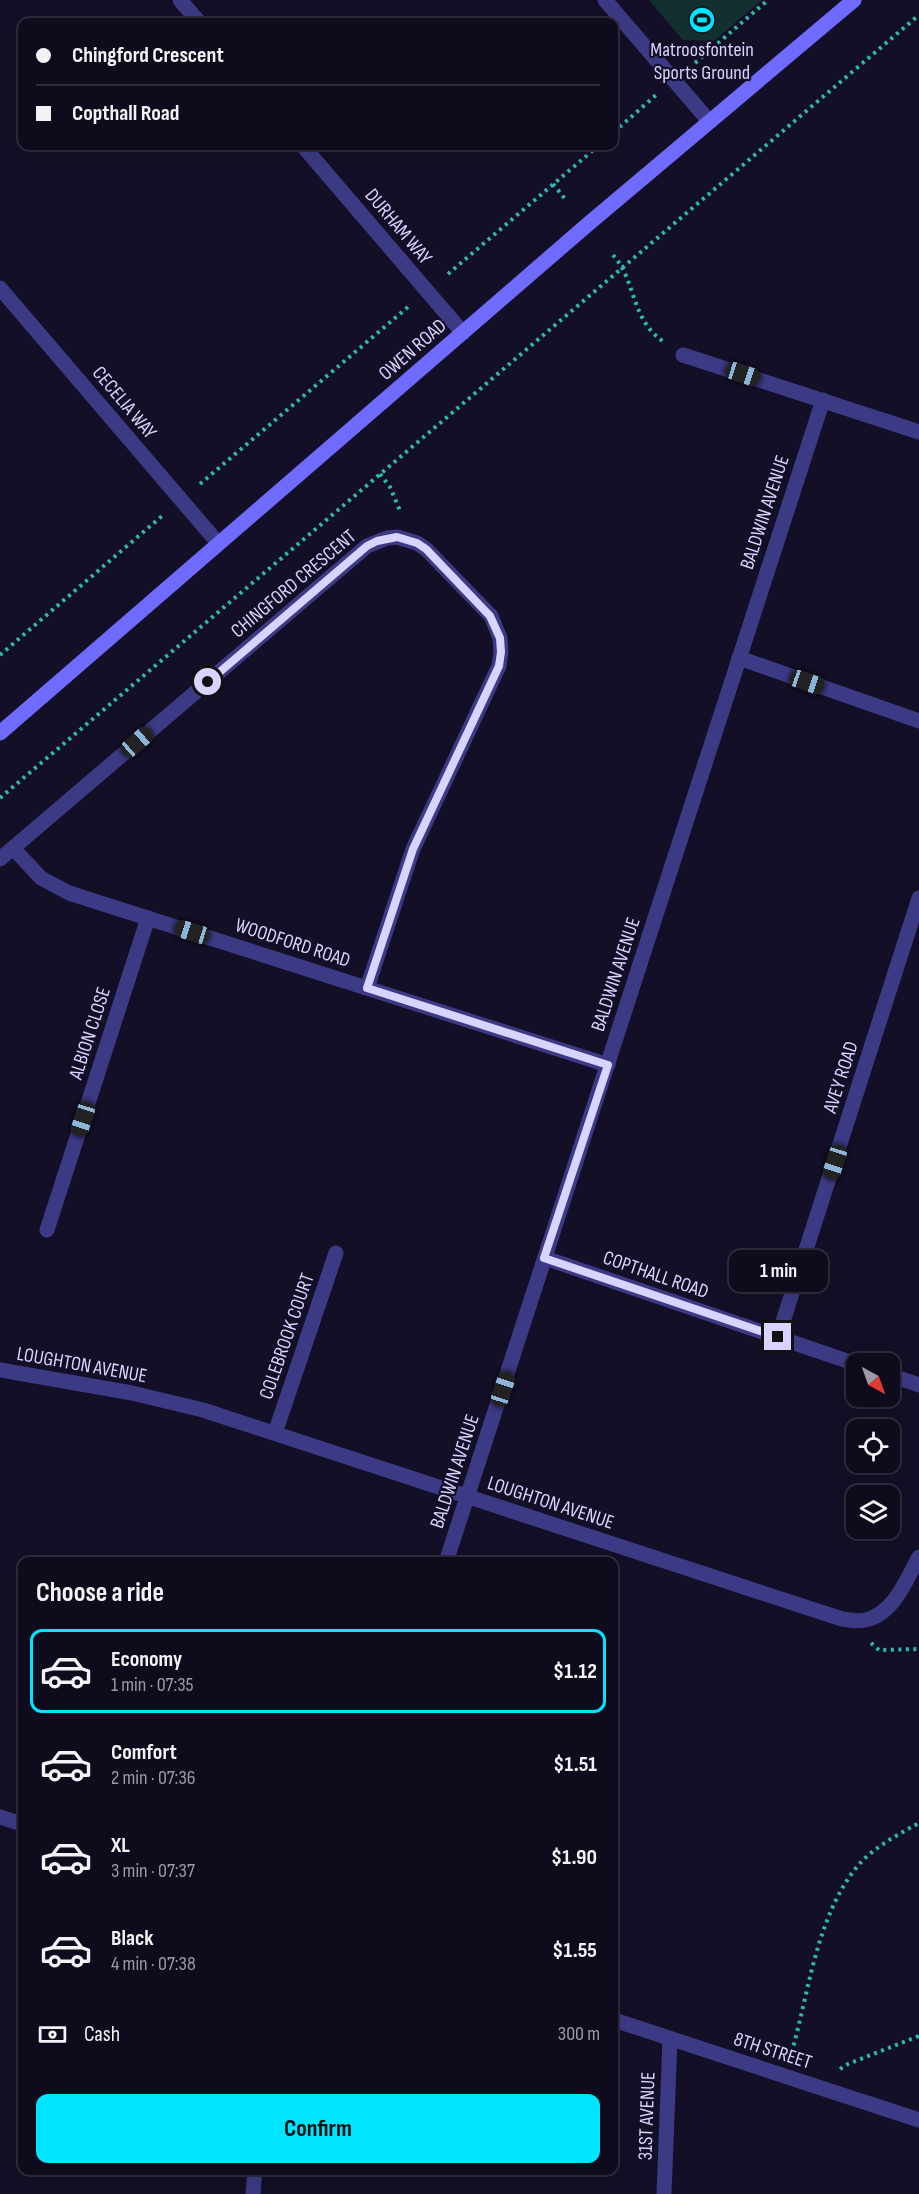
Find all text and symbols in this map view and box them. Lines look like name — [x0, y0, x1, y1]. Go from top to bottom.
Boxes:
sports icon: Matroosfontein Sports Ground — [687, 5, 717, 35]
place label: Matroosfontein Sports Ground — [650, 38, 754, 85]
text: Chingford Crescent — [72, 42, 224, 69]
text: Copthall Road — [72, 100, 179, 127]
street label: DURHAM WAY — [360, 184, 437, 270]
street label: OWEN ROAD — [374, 314, 451, 386]
car — [723, 360, 763, 388]
street label: CECELIA WAY — [87, 361, 162, 444]
street label: BALDWIN AVENUE — [735, 452, 795, 572]
street label: CHINGFORD CRESCENT — [226, 524, 361, 643]
route start — [194, 668, 221, 695]
car — [787, 668, 827, 696]
car — [118, 723, 156, 761]
street label: WOODFORD ROAD — [232, 913, 353, 973]
street label: BALDWIN AVENUE — [586, 914, 646, 1034]
car — [172, 918, 212, 946]
street label: ALBION CLOSE — [63, 984, 116, 1083]
street label: AVEY ROAD — [818, 1038, 864, 1117]
car — [69, 1099, 97, 1139]
car — [821, 1142, 849, 1182]
street label: COPTHALL ROAD — [600, 1246, 712, 1304]
callout: 1 min — [728, 1250, 828, 1292]
text: 1 min — [760, 1259, 797, 1283]
street label: COLEBROOK COURT — [254, 1270, 320, 1402]
route end — [764, 1323, 791, 1350]
street label: LOUGHTON AVENUE — [15, 1342, 149, 1388]
north arrow — [846, 1353, 900, 1407]
map controls — [846, 1353, 900, 1539]
car — [489, 1369, 517, 1409]
street label: BALDWIN AVENUE — [425, 1411, 485, 1531]
button: locate — [846, 1419, 900, 1473]
street label: LOUGHTON AVENUE — [484, 1471, 617, 1535]
button: layers — [846, 1485, 900, 1539]
text: Choose a ride — [36, 1577, 164, 1609]
icon: car — [39, 1644, 93, 1698]
text: Economy — [111, 1646, 182, 1673]
text: $1.12 — [553, 1658, 597, 1685]
text: 1 min · 07:35 — [111, 1673, 194, 1697]
icon: car — [39, 1737, 93, 1791]
text: Comfort — [111, 1739, 177, 1766]
text: $1.51 — [553, 1751, 597, 1778]
text: 2 min · 07:36 — [111, 1766, 196, 1790]
icon: car — [39, 1830, 93, 1884]
text: XL — [111, 1832, 130, 1859]
text: $1.90 — [551, 1844, 597, 1871]
text: 3 min · 07:37 — [111, 1859, 195, 1883]
icon: car — [39, 1923, 93, 1977]
text: Black — [111, 1925, 153, 1952]
text: $1.55 — [552, 1937, 597, 1964]
text: 4 min · 07:38 — [111, 1952, 196, 1976]
icon: cash — [36, 2018, 69, 2051]
text: Cash — [84, 2021, 120, 2048]
text: 300 m — [558, 2022, 600, 2046]
street label: 8TH STREET — [731, 2027, 815, 2075]
street label: 31ST AVENUE — [633, 2071, 661, 2161]
button: Confirm — [36, 2094, 600, 2163]

